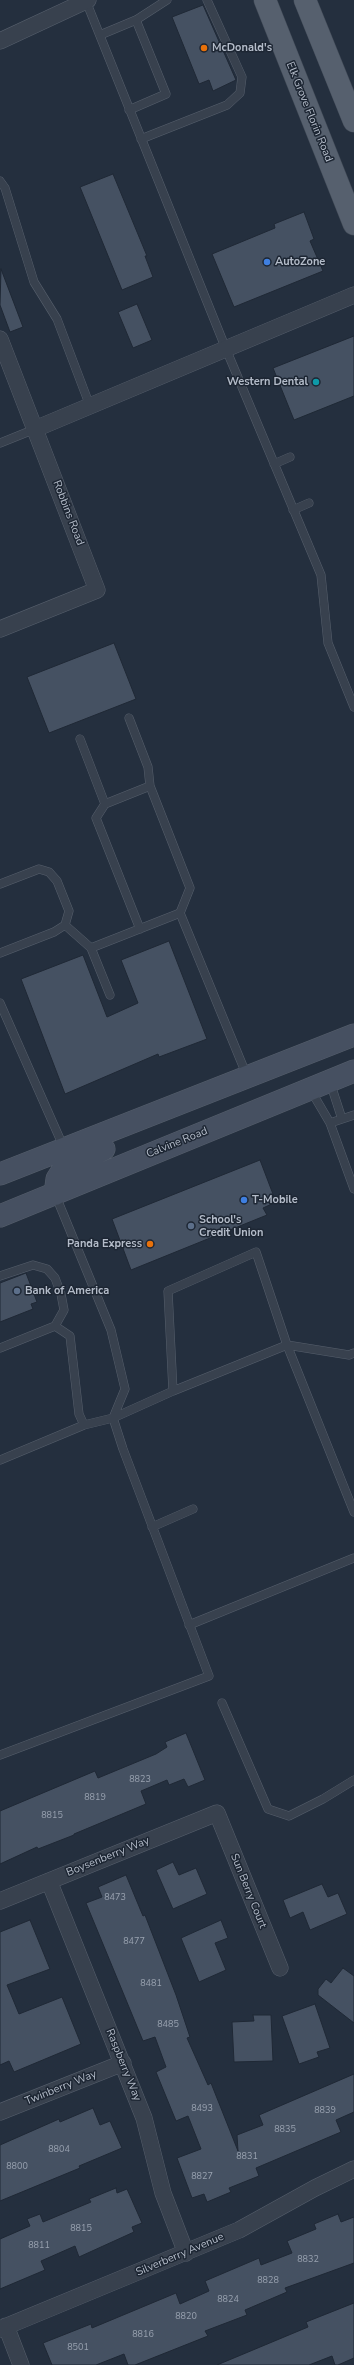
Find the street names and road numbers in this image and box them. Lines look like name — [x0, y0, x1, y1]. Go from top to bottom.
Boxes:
street label: Elk Grove Florin Road — [283, 60, 335, 164]
street label: Robbins Road — [50, 479, 86, 547]
street label: Calvine Road — [144, 1125, 210, 1161]
street label: Boysenberry Way — [65, 1834, 151, 1880]
street label: Sun Berry Court — [227, 1852, 269, 1930]
street label: Raspberry Way — [103, 2027, 143, 2103]
street label: Twinberry Way — [23, 2068, 99, 2108]
street label: Silverberry Avenue — [134, 2231, 226, 2279]

